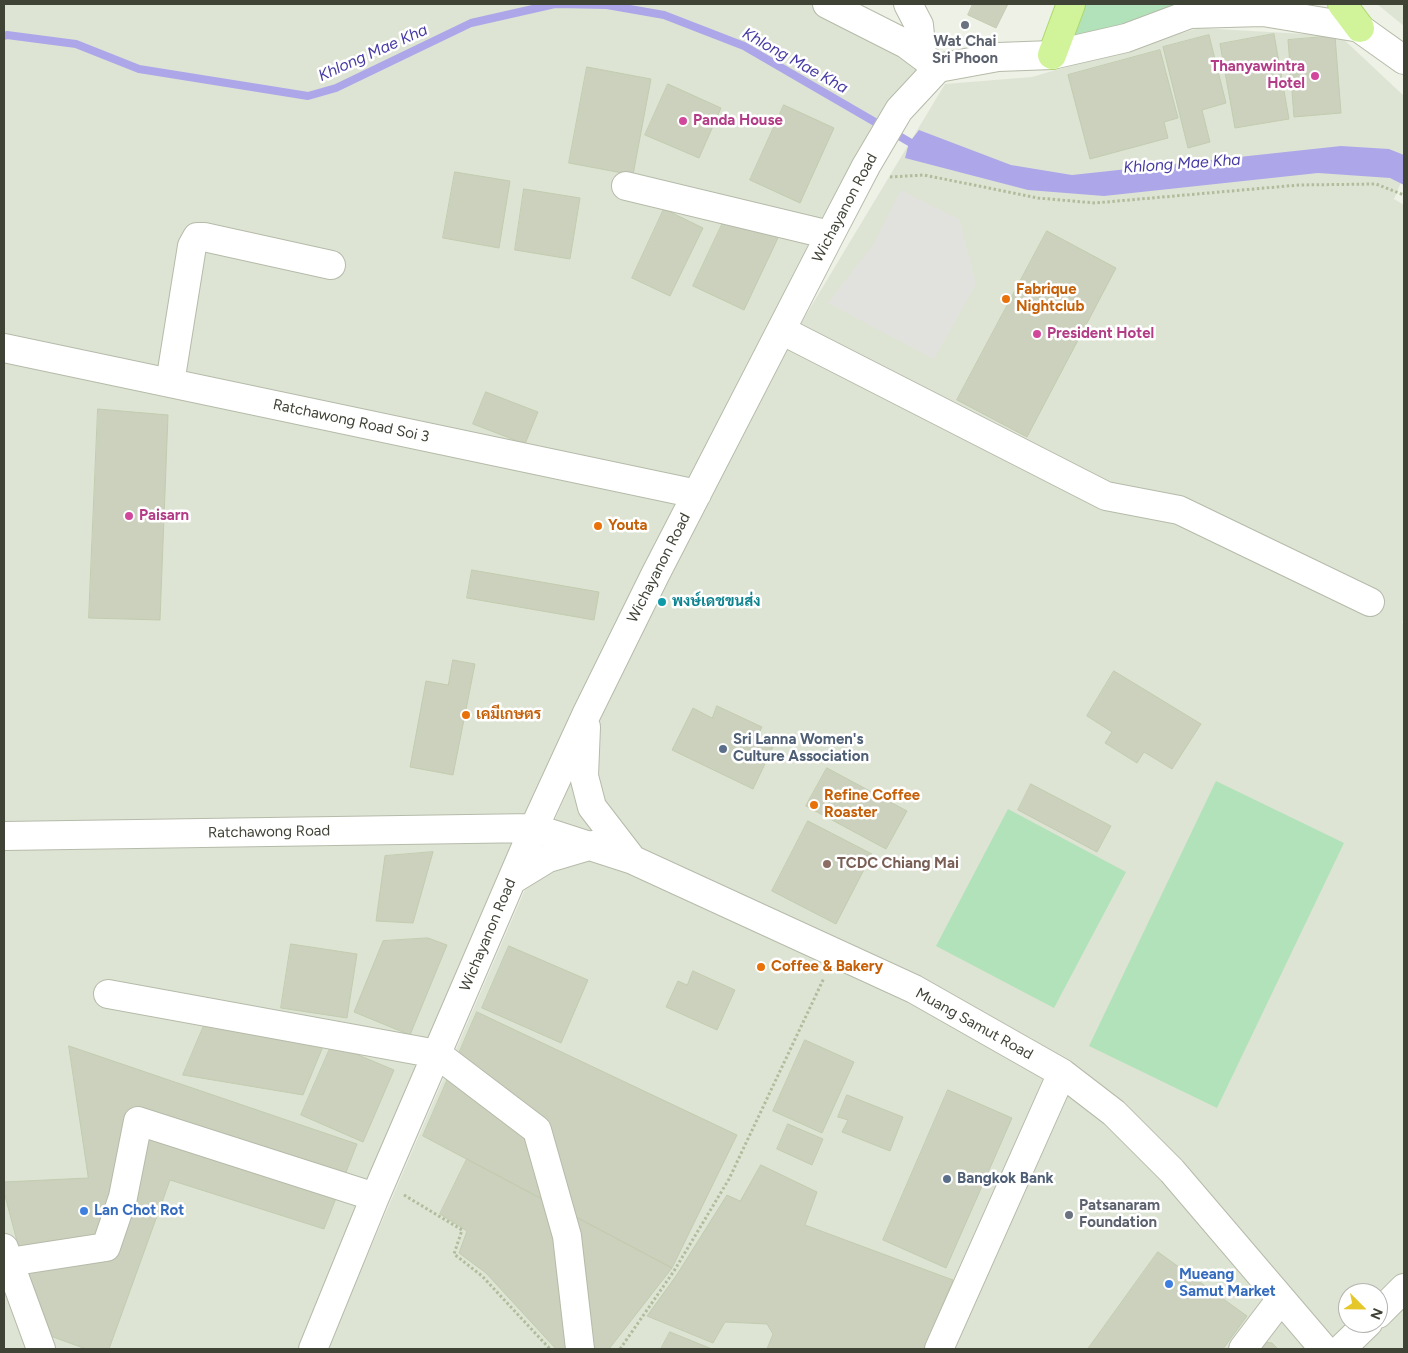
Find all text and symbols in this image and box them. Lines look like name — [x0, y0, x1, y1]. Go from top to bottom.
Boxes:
marker: Wat Chai Sri Phoon — [959, 19, 971, 31]
water label: Khlong Mae Kha — [315, 20, 431, 86]
water label: Khlong Mae Kha — [739, 24, 851, 98]
place label: Wat Chai Sri Phoon — [932, 33, 998, 68]
place label: Thanyawintra Hotel — [1211, 58, 1305, 93]
marker: Thanyawintra Hotel — [1309, 70, 1321, 82]
place label: Panda House — [693, 112, 783, 130]
marker: Panda House — [677, 115, 689, 127]
street label: Wichayanon Road — [809, 150, 881, 266]
water label: Khlong Mae Kha — [1123, 150, 1241, 178]
place label: Fabrique Nightclub — [1016, 281, 1084, 316]
marker: Fabrique Nightclub — [1000, 293, 1012, 305]
place label: President Hotel — [1047, 325, 1154, 343]
marker: President Hotel — [1031, 328, 1043, 340]
street label: Ratchawong Road Soi 3 — [271, 396, 431, 446]
place label: Paisarn — [139, 507, 189, 525]
marker: Paisarn — [123, 510, 135, 522]
street label: Wichayanon Road — [624, 510, 694, 626]
place label: Youta — [608, 517, 648, 535]
marker: Youta — [592, 520, 604, 532]
place label: พงษ์เดชขนส่ง — [672, 593, 760, 611]
marker: พงษ์เดชขนส่ง — [656, 596, 668, 608]
place label: เคมีเกษตร — [476, 706, 541, 724]
marker: เคมีเกษตร — [460, 709, 472, 721]
place label: Sri Lanna Women's Culture Association — [733, 731, 869, 766]
marker: Sri Lanna Women's Culture Association — [717, 743, 729, 755]
place label: Refine Coffee Roaster — [824, 787, 920, 822]
marker: Refine Coffee Roaster — [808, 799, 820, 811]
street label: Ratchawong Road — [208, 822, 330, 842]
place label: TCDC Chiang Mai — [837, 855, 959, 873]
marker: TCDC Chiang Mai — [821, 858, 833, 870]
street label: Wichayanon Road — [456, 876, 520, 994]
place label: Coffee & Bakery — [771, 958, 883, 976]
marker: Coffee & Bakery — [755, 961, 767, 973]
street label: Muang Samut Road — [912, 984, 1036, 1064]
place label: Bangkok Bank — [957, 1170, 1054, 1188]
marker: Bangkok Bank — [941, 1173, 953, 1185]
place label: Patsanaram Foundation — [1079, 1197, 1160, 1232]
place label: Lan Chot Rot — [94, 1202, 184, 1220]
marker: Lan Chot Rot — [78, 1205, 90, 1217]
marker: Patsanaram Foundation — [1063, 1209, 1075, 1221]
place label: Mueang Samut Market — [1179, 1266, 1276, 1301]
marker: Mueang Samut Market — [1163, 1278, 1175, 1290]
north arrow — [1338, 1283, 1388, 1333]
text: N — [1366, 1305, 1386, 1322]

